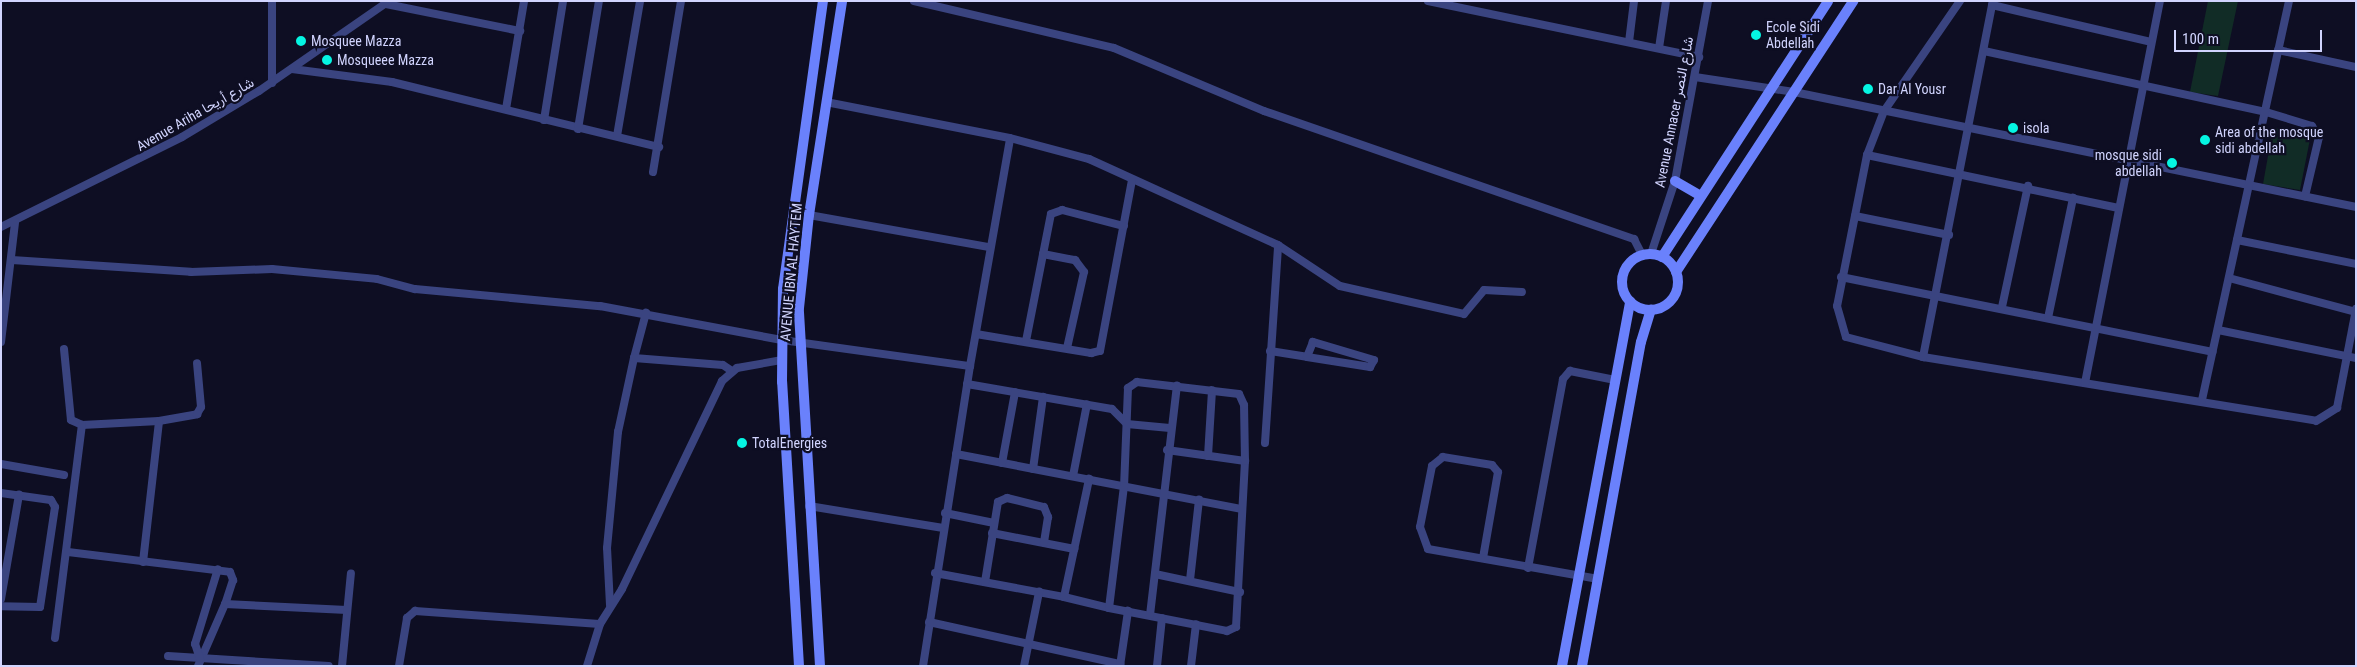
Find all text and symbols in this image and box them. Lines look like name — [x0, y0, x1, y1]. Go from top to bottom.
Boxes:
place label: Ecole Sidi Abdellah — [1766, 19, 1820, 52]
scale bar — [2177, 20, 2324, 52]
marker: Ecole Sidi Abdellah — [1750, 29, 1762, 41]
text: 100 m — [2182, 30, 2219, 48]
place label: Mosquee Mazza — [311, 33, 401, 49]
marker: Mosquee Mazza — [295, 35, 307, 47]
street label: Avenue Annacer شارع النصر — [1651, 35, 1697, 189]
place label: Mosqueee Mazza — [337, 52, 434, 68]
marker: Mosqueee Mazza — [321, 54, 333, 66]
street label: Avenue Ariha شارع أريحا — [133, 74, 257, 154]
place label: Dar Al Yousr — [1878, 81, 1946, 97]
marker: Dar Al Yousr — [1862, 83, 1874, 95]
place label: isola — [2023, 120, 2050, 136]
marker: isola — [2007, 122, 2019, 134]
place label: Area of the mosque sidi abdellah — [2215, 124, 2323, 156]
marker: Area of the mosque sidi abdellah — [2199, 134, 2211, 146]
place label: mosque sidi abdellah — [2095, 147, 2162, 180]
marker: mosque sidi abdellah — [2166, 157, 2178, 169]
street label: AVENUE IBN AL HAYTEM — [777, 202, 805, 342]
place label: TotalEnergies — [752, 435, 827, 451]
marker: TotalEnergies — [736, 437, 748, 449]

